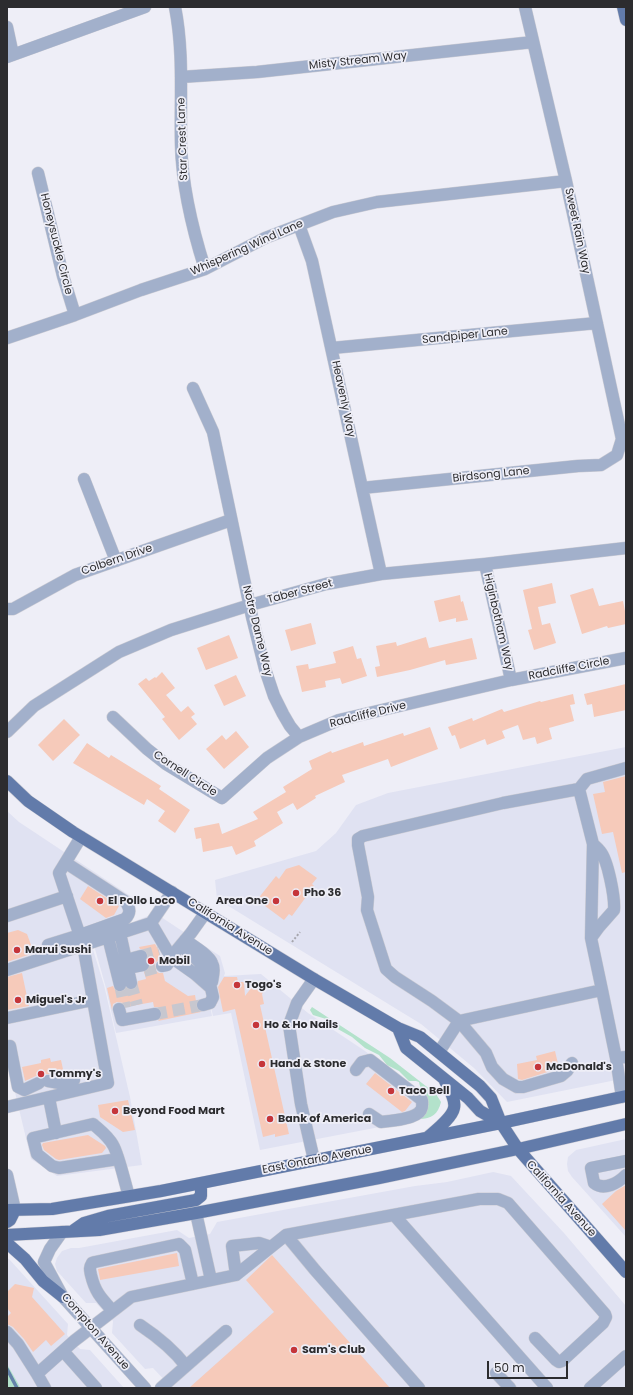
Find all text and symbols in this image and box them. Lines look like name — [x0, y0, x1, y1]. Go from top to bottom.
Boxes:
street label: Misty Stream Way — [308, 49, 408, 73]
street label: Star Crest Lane — [175, 97, 191, 181]
street label: Sweet Rain Way — [561, 187, 593, 275]
street label: Honeysuckle Circle — [37, 192, 75, 296]
street label: Whispering Wind Lane — [189, 217, 305, 279]
street label: Sandpiper Lane — [422, 325, 508, 347]
street label: Heavenly Way — [328, 359, 358, 439]
street label: Birdsong Lane — [452, 464, 530, 486]
street label: Colbern Drive — [80, 542, 154, 578]
street label: Higinbotham Way — [480, 572, 516, 672]
street label: Taber Street — [266, 577, 334, 607]
street label: Notre Dame Way — [239, 584, 275, 678]
street label: Radcliffe Circle — [527, 655, 611, 683]
street label: Radcliffe Drive — [328, 699, 408, 731]
street label: Cornell Circle — [151, 748, 219, 800]
place label: Pho 36 — [304, 886, 341, 900]
marker: Pho 36 — [291, 888, 301, 898]
place label: El Pollo Loco — [108, 894, 175, 908]
place label: Area One — [216, 894, 268, 908]
marker: El Pollo Loco — [95, 896, 105, 906]
street label: California Avenue — [185, 896, 275, 958]
marker: Area One — [271, 896, 281, 906]
place label: Marui Sushi — [25, 943, 91, 957]
marker: Marui Sushi — [12, 945, 22, 955]
place label: Mobil — [159, 954, 190, 968]
marker: Mobil — [146, 956, 156, 966]
place label: Togo's — [245, 978, 282, 992]
marker: Togo's — [232, 980, 242, 990]
place label: Miguel's Jr — [26, 993, 86, 1007]
marker: Miguel's Jr — [13, 995, 23, 1005]
place label: Ho & Ho Nails — [264, 1018, 338, 1032]
marker: Ho & Ho Nails — [251, 1020, 261, 1030]
place label: Hand & Stone — [270, 1057, 346, 1071]
marker: Hand & Stone — [257, 1059, 267, 1069]
place label: McDonald's — [546, 1060, 612, 1074]
marker: McDonald's — [533, 1062, 543, 1072]
place label: Tommy's — [49, 1067, 101, 1081]
marker: Tommy's — [36, 1069, 46, 1079]
place label: Taco Bell — [399, 1084, 449, 1098]
marker: Taco Bell — [386, 1086, 396, 1096]
place label: Beyond Food Mart — [123, 1104, 225, 1118]
marker: Beyond Food Mart — [110, 1106, 120, 1116]
place label: Bank of America — [278, 1112, 371, 1126]
marker: Bank of America — [265, 1114, 275, 1124]
street label: East Ontario Avenue — [261, 1143, 373, 1177]
street label: California Avenue — [523, 1158, 599, 1240]
street label: Compton Avenue — [58, 1291, 132, 1373]
place label: Sam's Club — [302, 1343, 365, 1357]
marker: Sam's Club — [289, 1345, 299, 1355]
scale bar — [489, 1353, 570, 1379]
text: 50 m — [494, 1359, 525, 1376]

